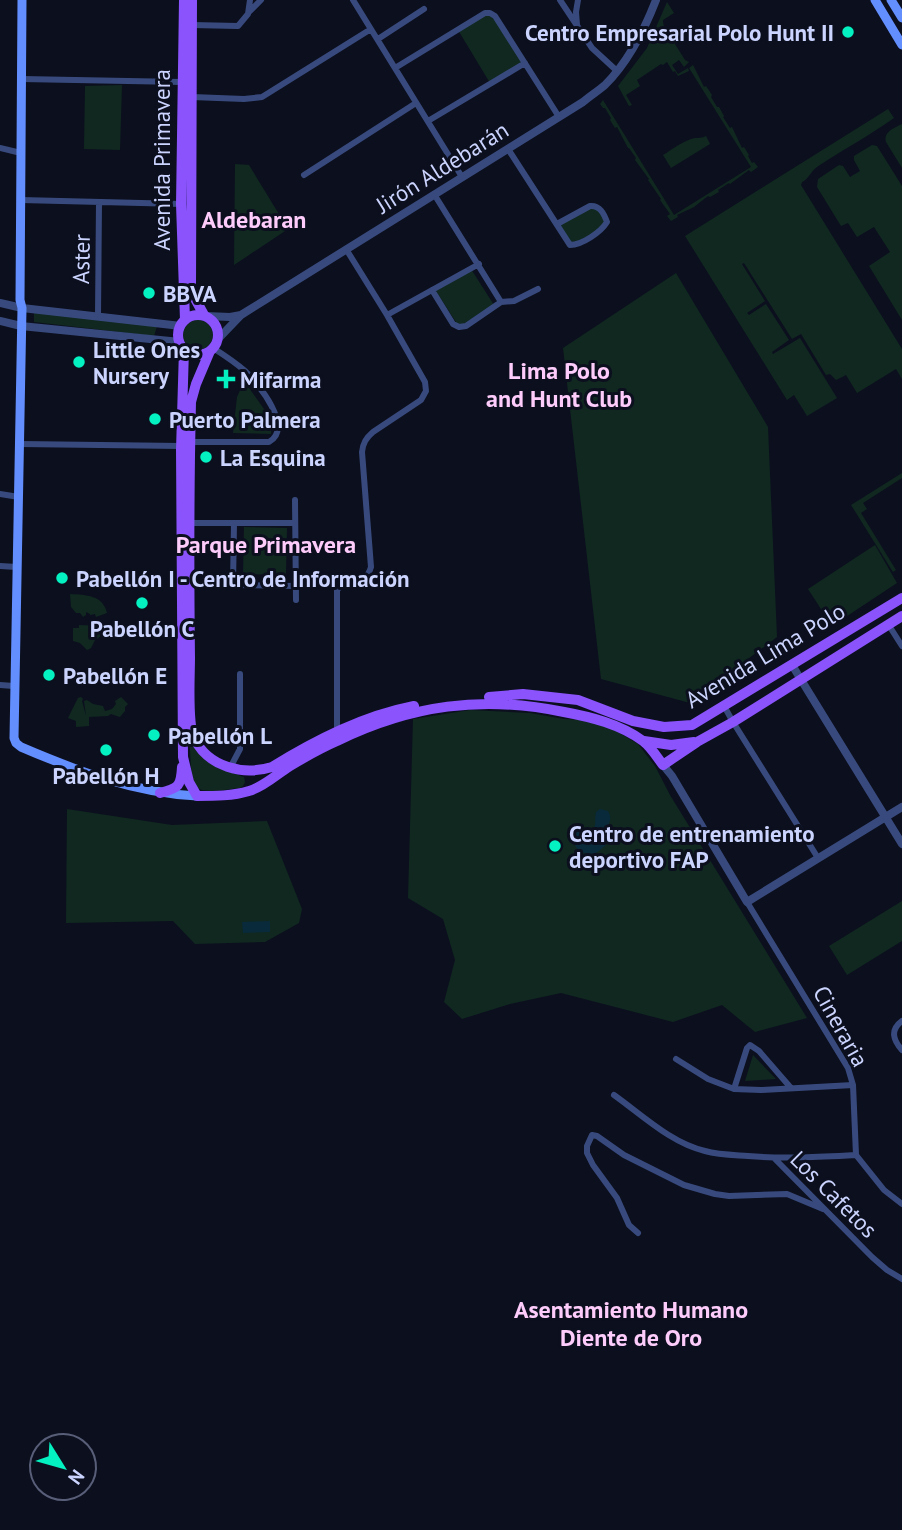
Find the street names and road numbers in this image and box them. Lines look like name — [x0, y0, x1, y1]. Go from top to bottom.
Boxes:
street label: Avenida Primavera — [147, 69, 176, 251]
street label: Jirón Aldebarán — [370, 115, 514, 220]
street label: Aster — [66, 233, 96, 284]
street label: Avenida Lima Polo — [680, 596, 850, 714]
street label: Cineraria — [807, 980, 875, 1072]
street label: Los Cafetos — [784, 1144, 884, 1244]

